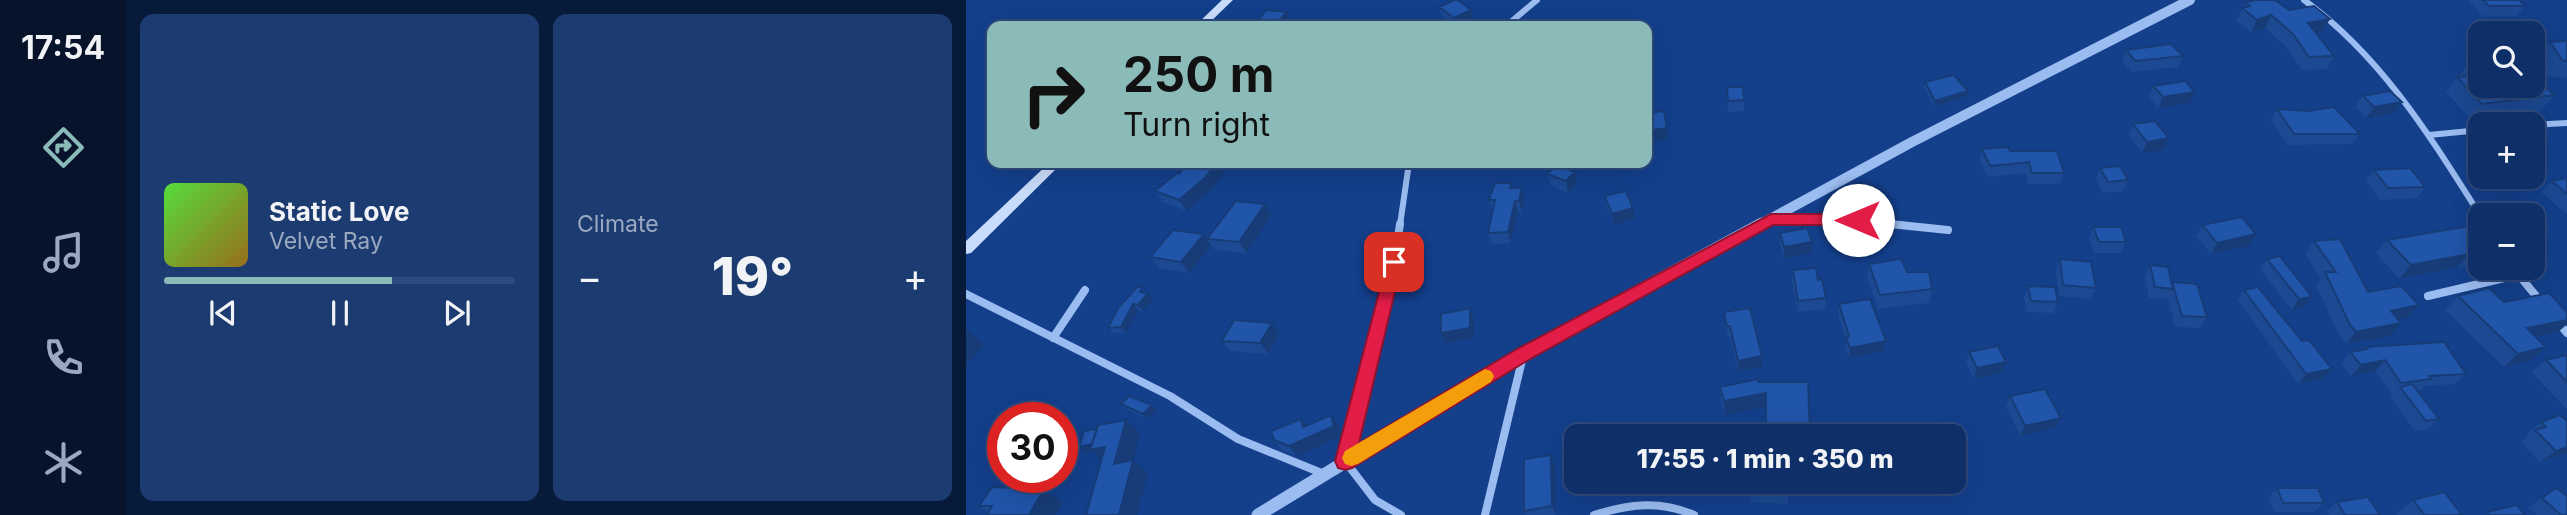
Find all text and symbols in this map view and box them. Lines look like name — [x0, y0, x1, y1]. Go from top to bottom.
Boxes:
map controls — [2468, 21, 2545, 280]
button: search — [2468, 21, 2545, 98]
text: 17:54 — [21, 28, 105, 67]
text: 250 m — [1123, 45, 1275, 104]
icon: right — [1008, 49, 1099, 140]
text: Turn right — [1123, 105, 1270, 144]
button: + — [2468, 112, 2545, 189]
icon: directions — [39, 123, 88, 172]
position arrow — [1821, 183, 1895, 257]
text: Static Love — [269, 196, 410, 227]
button: − — [2468, 203, 2545, 280]
text: Climate — [577, 210, 659, 238]
text: Velvet Ray — [269, 227, 383, 255]
icon: music — [39, 228, 88, 277]
pin — [1364, 232, 1424, 292]
icon: arrive — [1375, 243, 1413, 281]
text: 19° — [712, 245, 793, 308]
text: − — [577, 254, 602, 300]
text: + — [903, 254, 928, 300]
icon: previous — [204, 294, 242, 332]
icon: pause — [321, 294, 359, 332]
icon: next — [438, 294, 476, 332]
icon: phone — [39, 333, 88, 382]
speed limit sign: 30 — [987, 402, 1078, 493]
icon: climate — [39, 438, 88, 487]
text: 17:55 · 1 min · 350 m — [1637, 443, 1894, 474]

